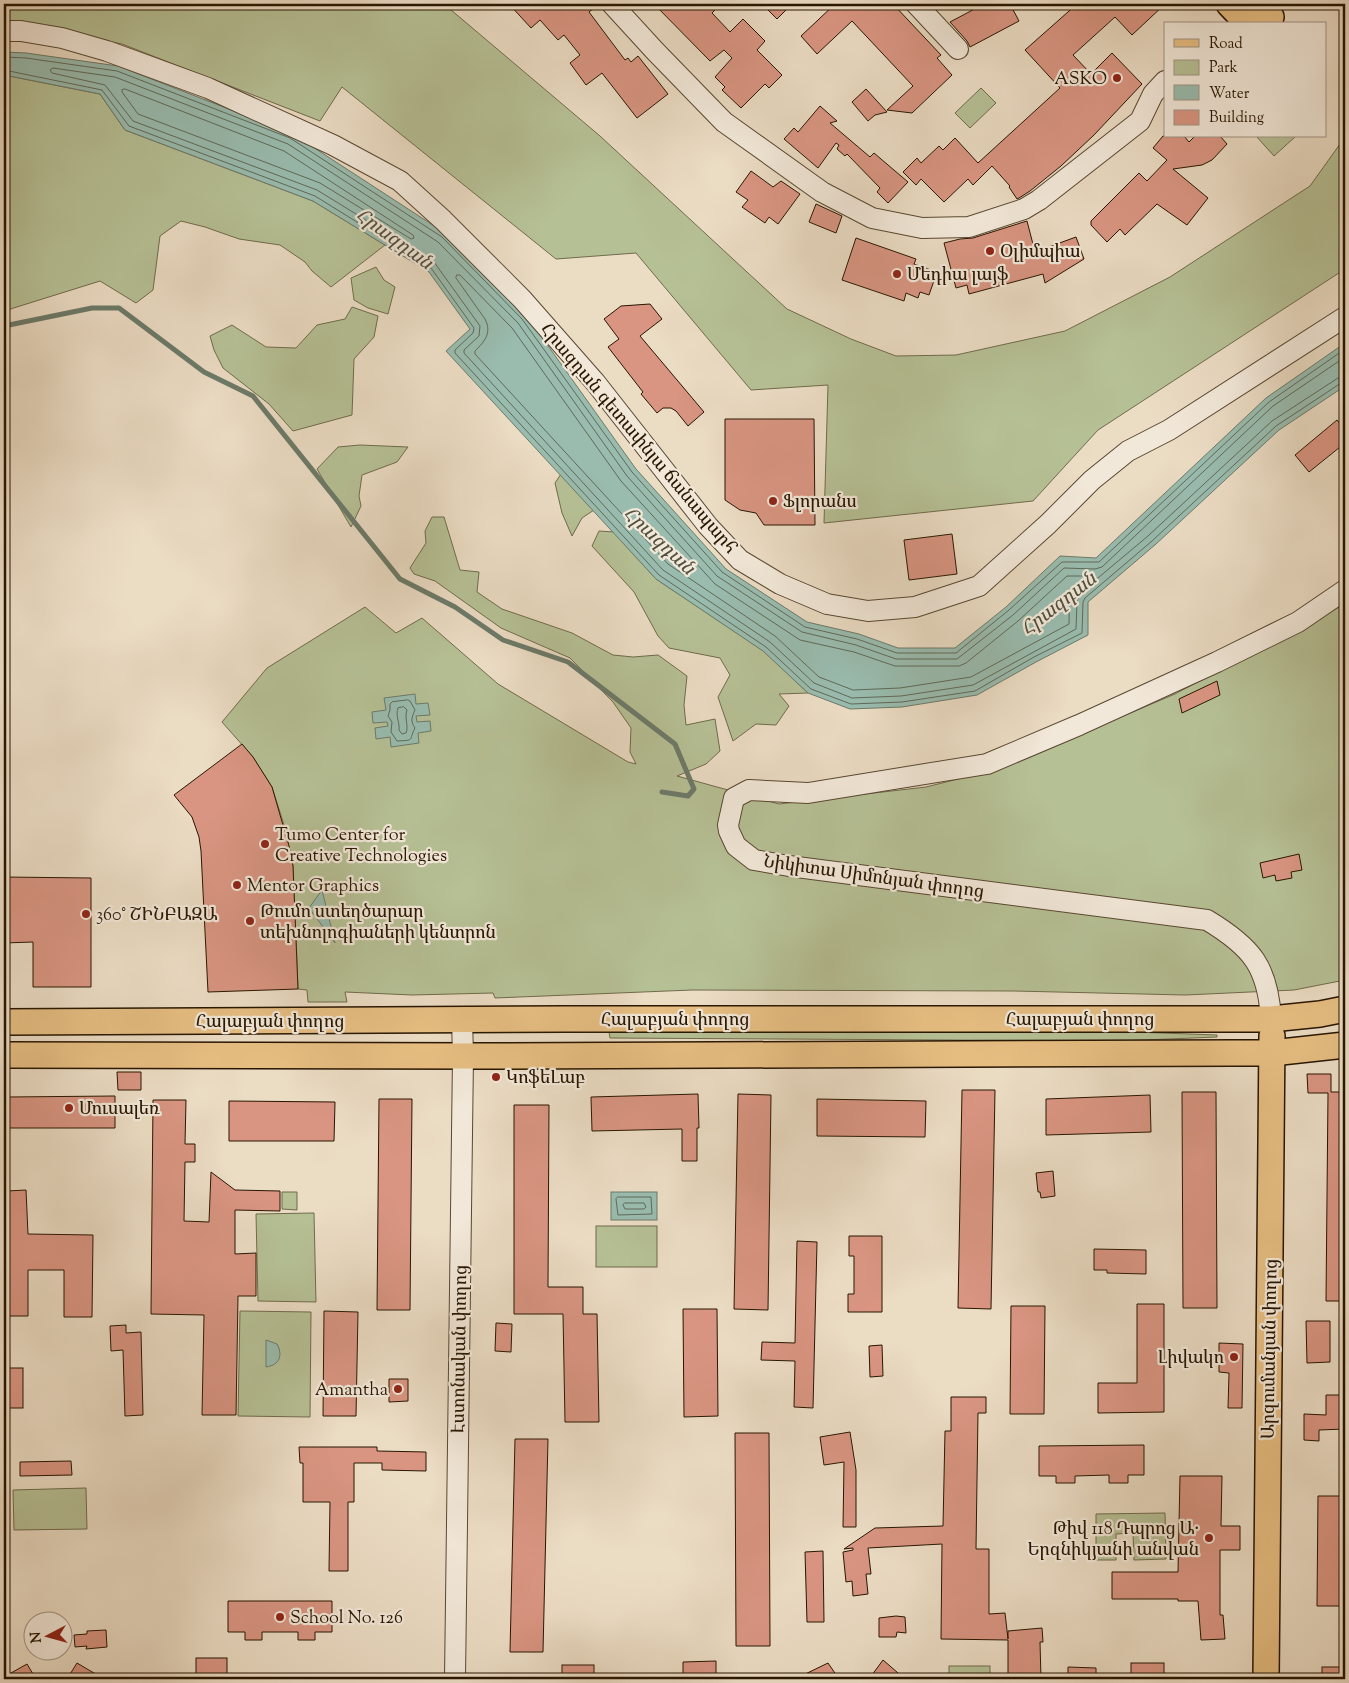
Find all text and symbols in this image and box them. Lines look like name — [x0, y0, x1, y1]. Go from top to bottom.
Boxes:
legend — [1164, 22, 1326, 138]
text: Road — [1209, 34, 1243, 55]
text: Park — [1209, 58, 1238, 79]
place label: ASKO — [1054, 67, 1107, 93]
marker: ASKO — [1111, 72, 1123, 84]
text: Water — [1209, 84, 1250, 105]
text: Building — [1209, 108, 1264, 129]
water label: Հրազդան — [350, 203, 438, 278]
place label: Օլիմպիա — [1000, 240, 1081, 266]
marker: Օլիմպիա — [984, 245, 996, 257]
place label: Մեդիա լայֆ — [907, 263, 1009, 289]
marker: Մեդիա լայֆ — [891, 268, 903, 280]
street label: Հրազդան գետափնյա ճանապարհ — [536, 319, 742, 557]
place label: Ֆլորանս — [783, 490, 857, 516]
marker: Ֆլորանս — [767, 495, 779, 507]
water label: Հրազդան — [620, 501, 700, 579]
water label: Հրազդան — [1016, 566, 1104, 643]
place label: Tumo Center for Creative Technologies — [275, 823, 447, 870]
marker: Tumo Center for Creative Technologies — [259, 838, 271, 850]
street label: Նիկիտա Սիմոնյան փողոց — [762, 850, 986, 906]
place label: Mentor Graphics — [247, 874, 379, 900]
marker: Mentor Graphics — [231, 879, 243, 891]
place label: Թումո ստեղծարար տեխնոլոգիաների կենտրոն — [260, 900, 496, 947]
place label: 360° ՇԻՆԲԱԶԱ — [96, 903, 218, 929]
marker: 360° ՇԻՆԲԱԶԱ — [80, 908, 92, 920]
marker: Թումո ստեղծարար տեխնոլոգիաների կենտրոն — [244, 915, 256, 927]
street label: Հալաբյան փողոց — [601, 1008, 749, 1034]
street label: Հալաբյան փողոց — [1006, 1008, 1154, 1034]
street label: Հալաբյան փողոց — [196, 1010, 344, 1036]
place label: ԿոֆեԼաբ — [506, 1066, 585, 1092]
marker: ԿոֆեԼաբ — [490, 1071, 502, 1083]
place label: Մուսալեռ — [79, 1097, 160, 1123]
marker: Մուսալեռ — [63, 1102, 75, 1114]
street label: Արզումանյան փողոց — [1256, 1259, 1286, 1440]
street label: Էստոնական փողոց — [447, 1265, 475, 1434]
place label: Լիվակո — [1158, 1346, 1224, 1372]
marker: Լիվակո — [1228, 1351, 1240, 1363]
place label: Amantha — [315, 1378, 388, 1404]
marker: Amantha — [392, 1383, 404, 1395]
place label: Թիվ 118 Դպրոց Ա․ Երզնիկյանի անվան — [1028, 1517, 1199, 1564]
marker: Թիվ 118 Դպրոց Ա․ Երզնիկյանի անվան — [1203, 1532, 1215, 1544]
place label: School No. 126 — [290, 1606, 403, 1632]
north arrow — [22, 1610, 72, 1660]
marker: School No. 126 — [274, 1611, 286, 1623]
text: N — [27, 1631, 48, 1644]

